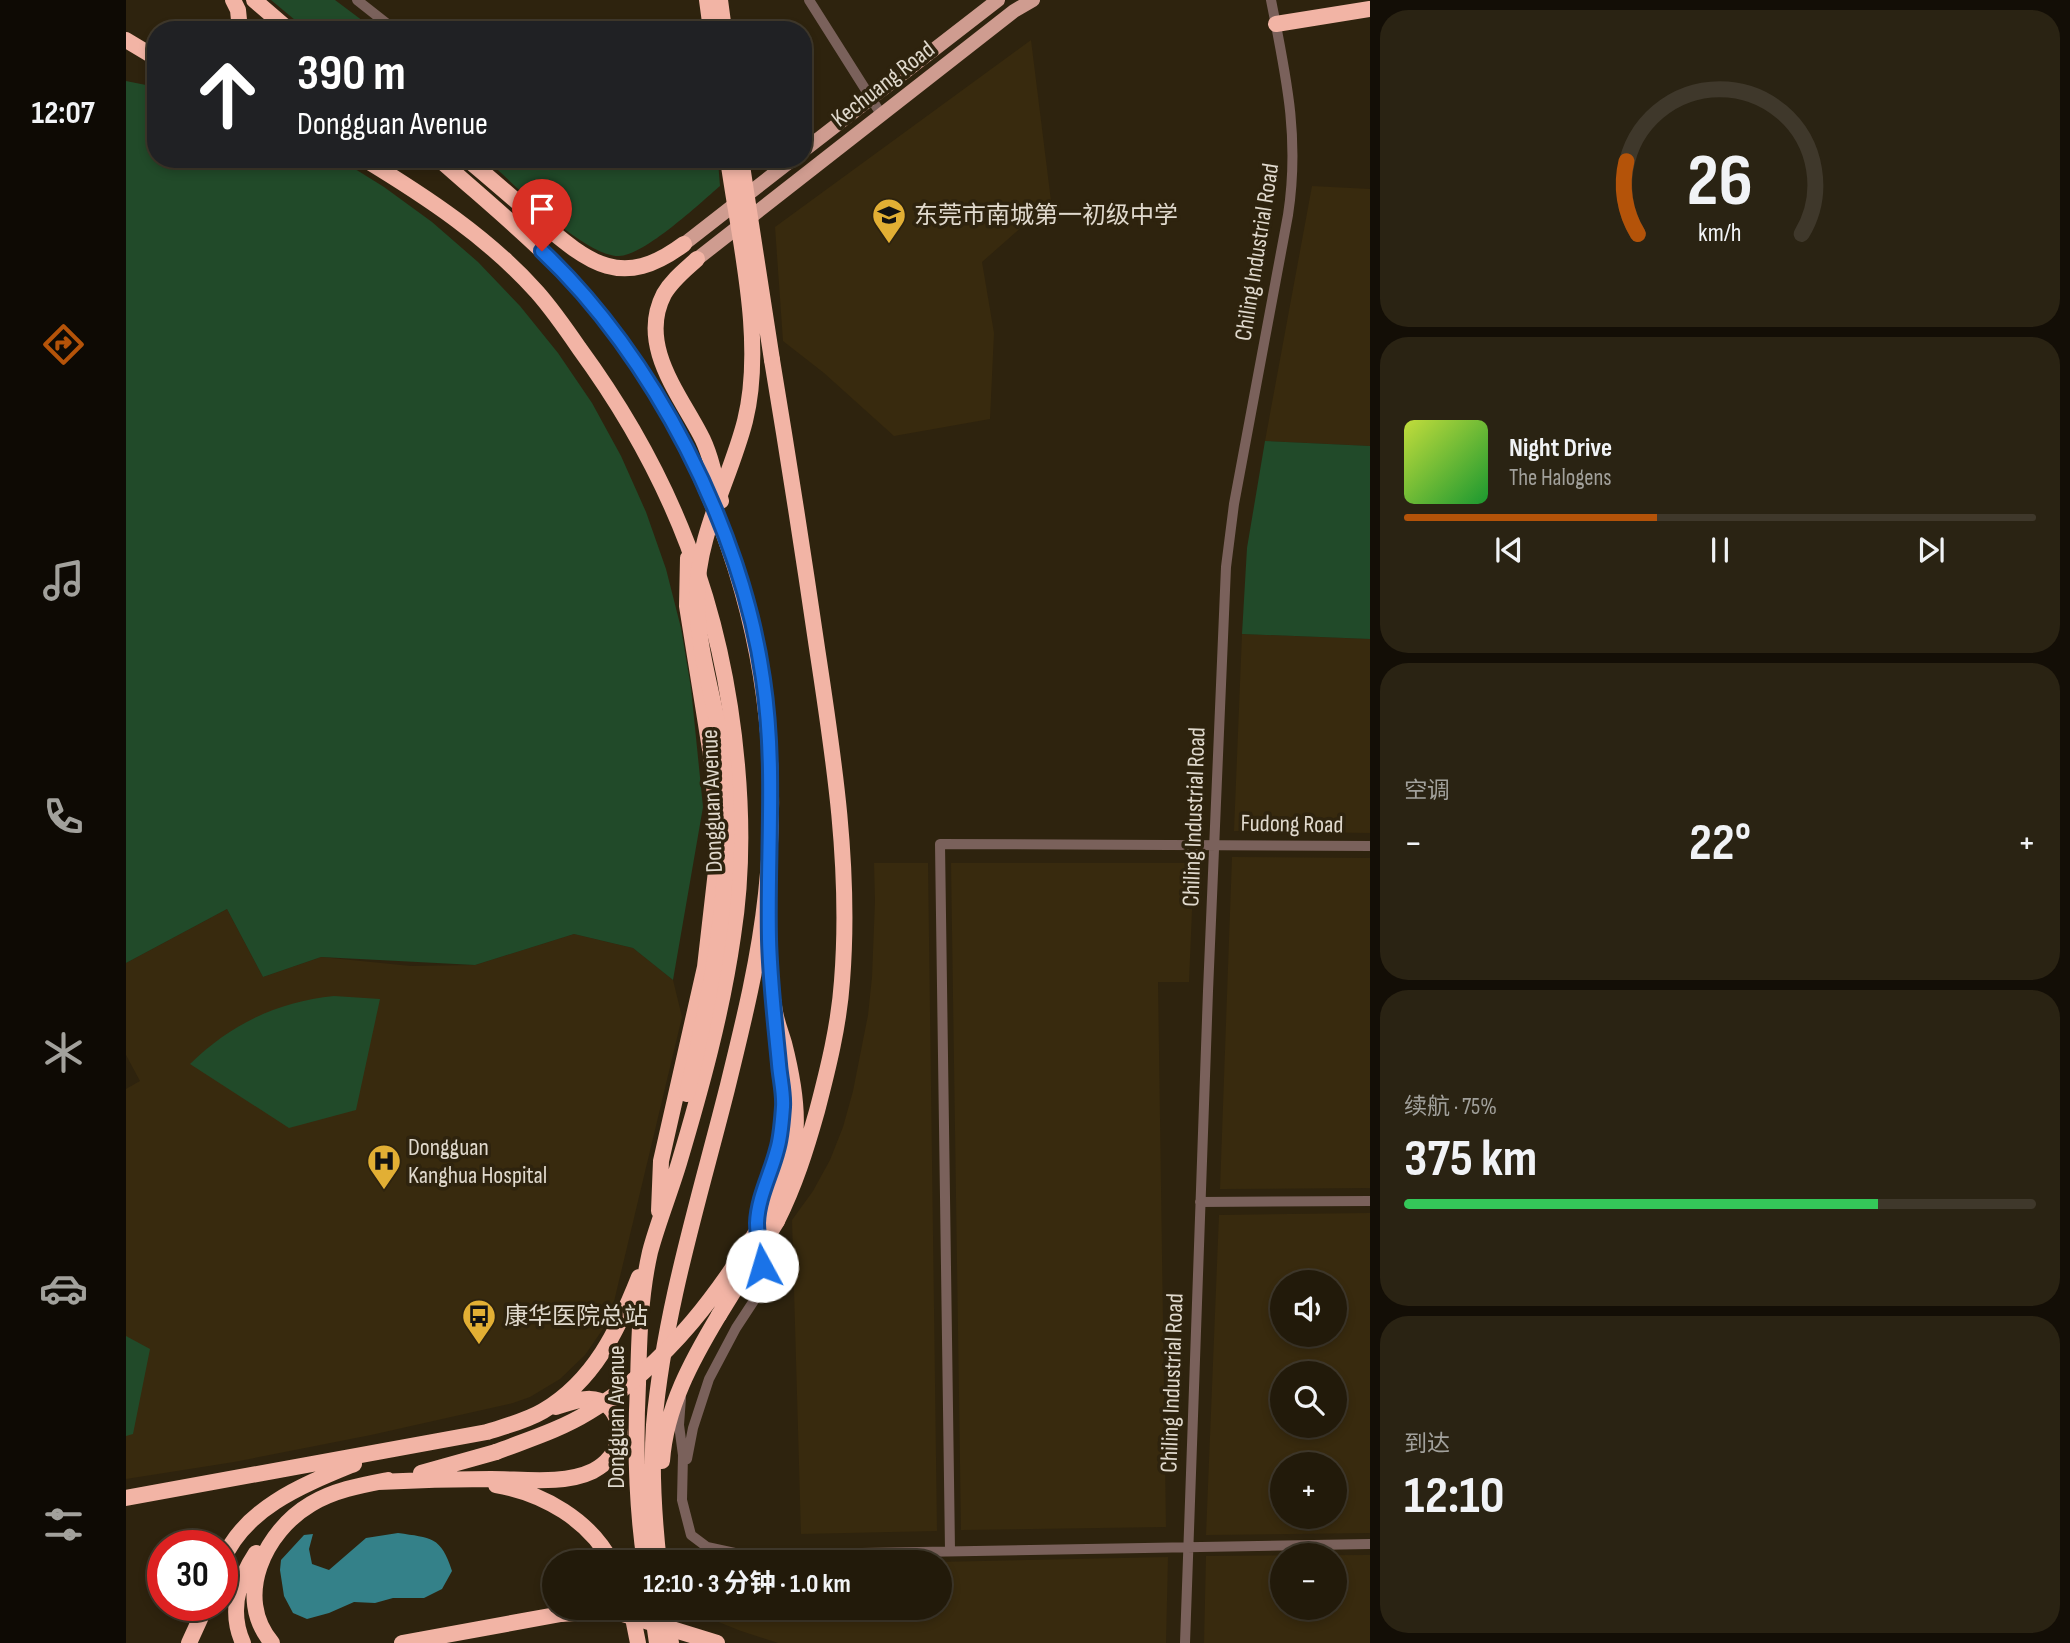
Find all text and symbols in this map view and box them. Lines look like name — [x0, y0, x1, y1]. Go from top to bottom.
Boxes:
street label: Kechuang Road — [826, 35, 940, 133]
text: 390 m — [297, 45, 406, 104]
icon: ahead — [182, 49, 273, 140]
text: 12:07 — [31, 94, 95, 133]
text: Dongguan Avenue — [297, 105, 488, 144]
text: 26 — [1687, 139, 1753, 227]
street label: Chiling Industrial Road — [1229, 161, 1285, 343]
pin — [512, 179, 572, 251]
icon: arrive — [523, 190, 561, 228]
school or university icon: 东莞市南城第一初级中学 — [870, 196, 908, 245]
place label: 东莞市南城第一初级中学 — [914, 201, 1178, 230]
text: km/h — [1698, 218, 1742, 249]
icon: directions — [39, 320, 88, 369]
text: Night Drive — [1509, 433, 1612, 464]
text: The Halogens — [1509, 464, 1612, 492]
icon: previous — [1490, 531, 1528, 569]
icon: pause — [1701, 531, 1739, 569]
icon: next — [1912, 531, 1950, 569]
icon: music — [39, 556, 88, 605]
street label: Chiling Industrial Road — [1176, 727, 1212, 907]
street label: Dongguan Avenue — [695, 729, 729, 873]
text: 空调 — [1404, 777, 1450, 805]
icon: phone — [39, 792, 88, 841]
street label: Fudong Road — [1240, 809, 1344, 839]
text: 22° — [1689, 812, 1751, 875]
text: − — [1404, 821, 1423, 866]
text: + — [2017, 821, 2036, 866]
icon: climate — [39, 1028, 88, 1077]
text: 续航 · 75% — [1404, 1093, 1497, 1121]
text: 375 km — [1404, 1128, 1537, 1191]
place label: Dongguan Kanghua Hospital — [408, 1133, 547, 1190]
hospital icon: Dongguan Kanghua Hospital — [365, 1142, 403, 1191]
position arrow — [725, 1229, 799, 1303]
icon: car — [39, 1264, 88, 1313]
map controls — [1270, 1270, 1347, 1620]
button: sound — [1270, 1270, 1347, 1347]
street label: Chiling Industrial Road — [1154, 1293, 1190, 1473]
bus stop icon: 康华医院总站 — [460, 1297, 498, 1346]
place label: 康华医院总站 — [504, 1302, 648, 1331]
street label: Dongguan Avenue — [602, 1345, 631, 1489]
button: search — [1270, 1361, 1347, 1438]
text: 到达 — [1404, 1430, 1450, 1458]
button: + — [1270, 1452, 1347, 1529]
text: 12:10 — [1404, 1465, 1505, 1528]
icon: filters — [39, 1500, 88, 1549]
speed limit sign: 30 — [147, 1530, 238, 1621]
button: − — [1270, 1543, 1347, 1620]
text: 12:10 · 3 分钟 · 1.0 km — [643, 1569, 851, 1600]

